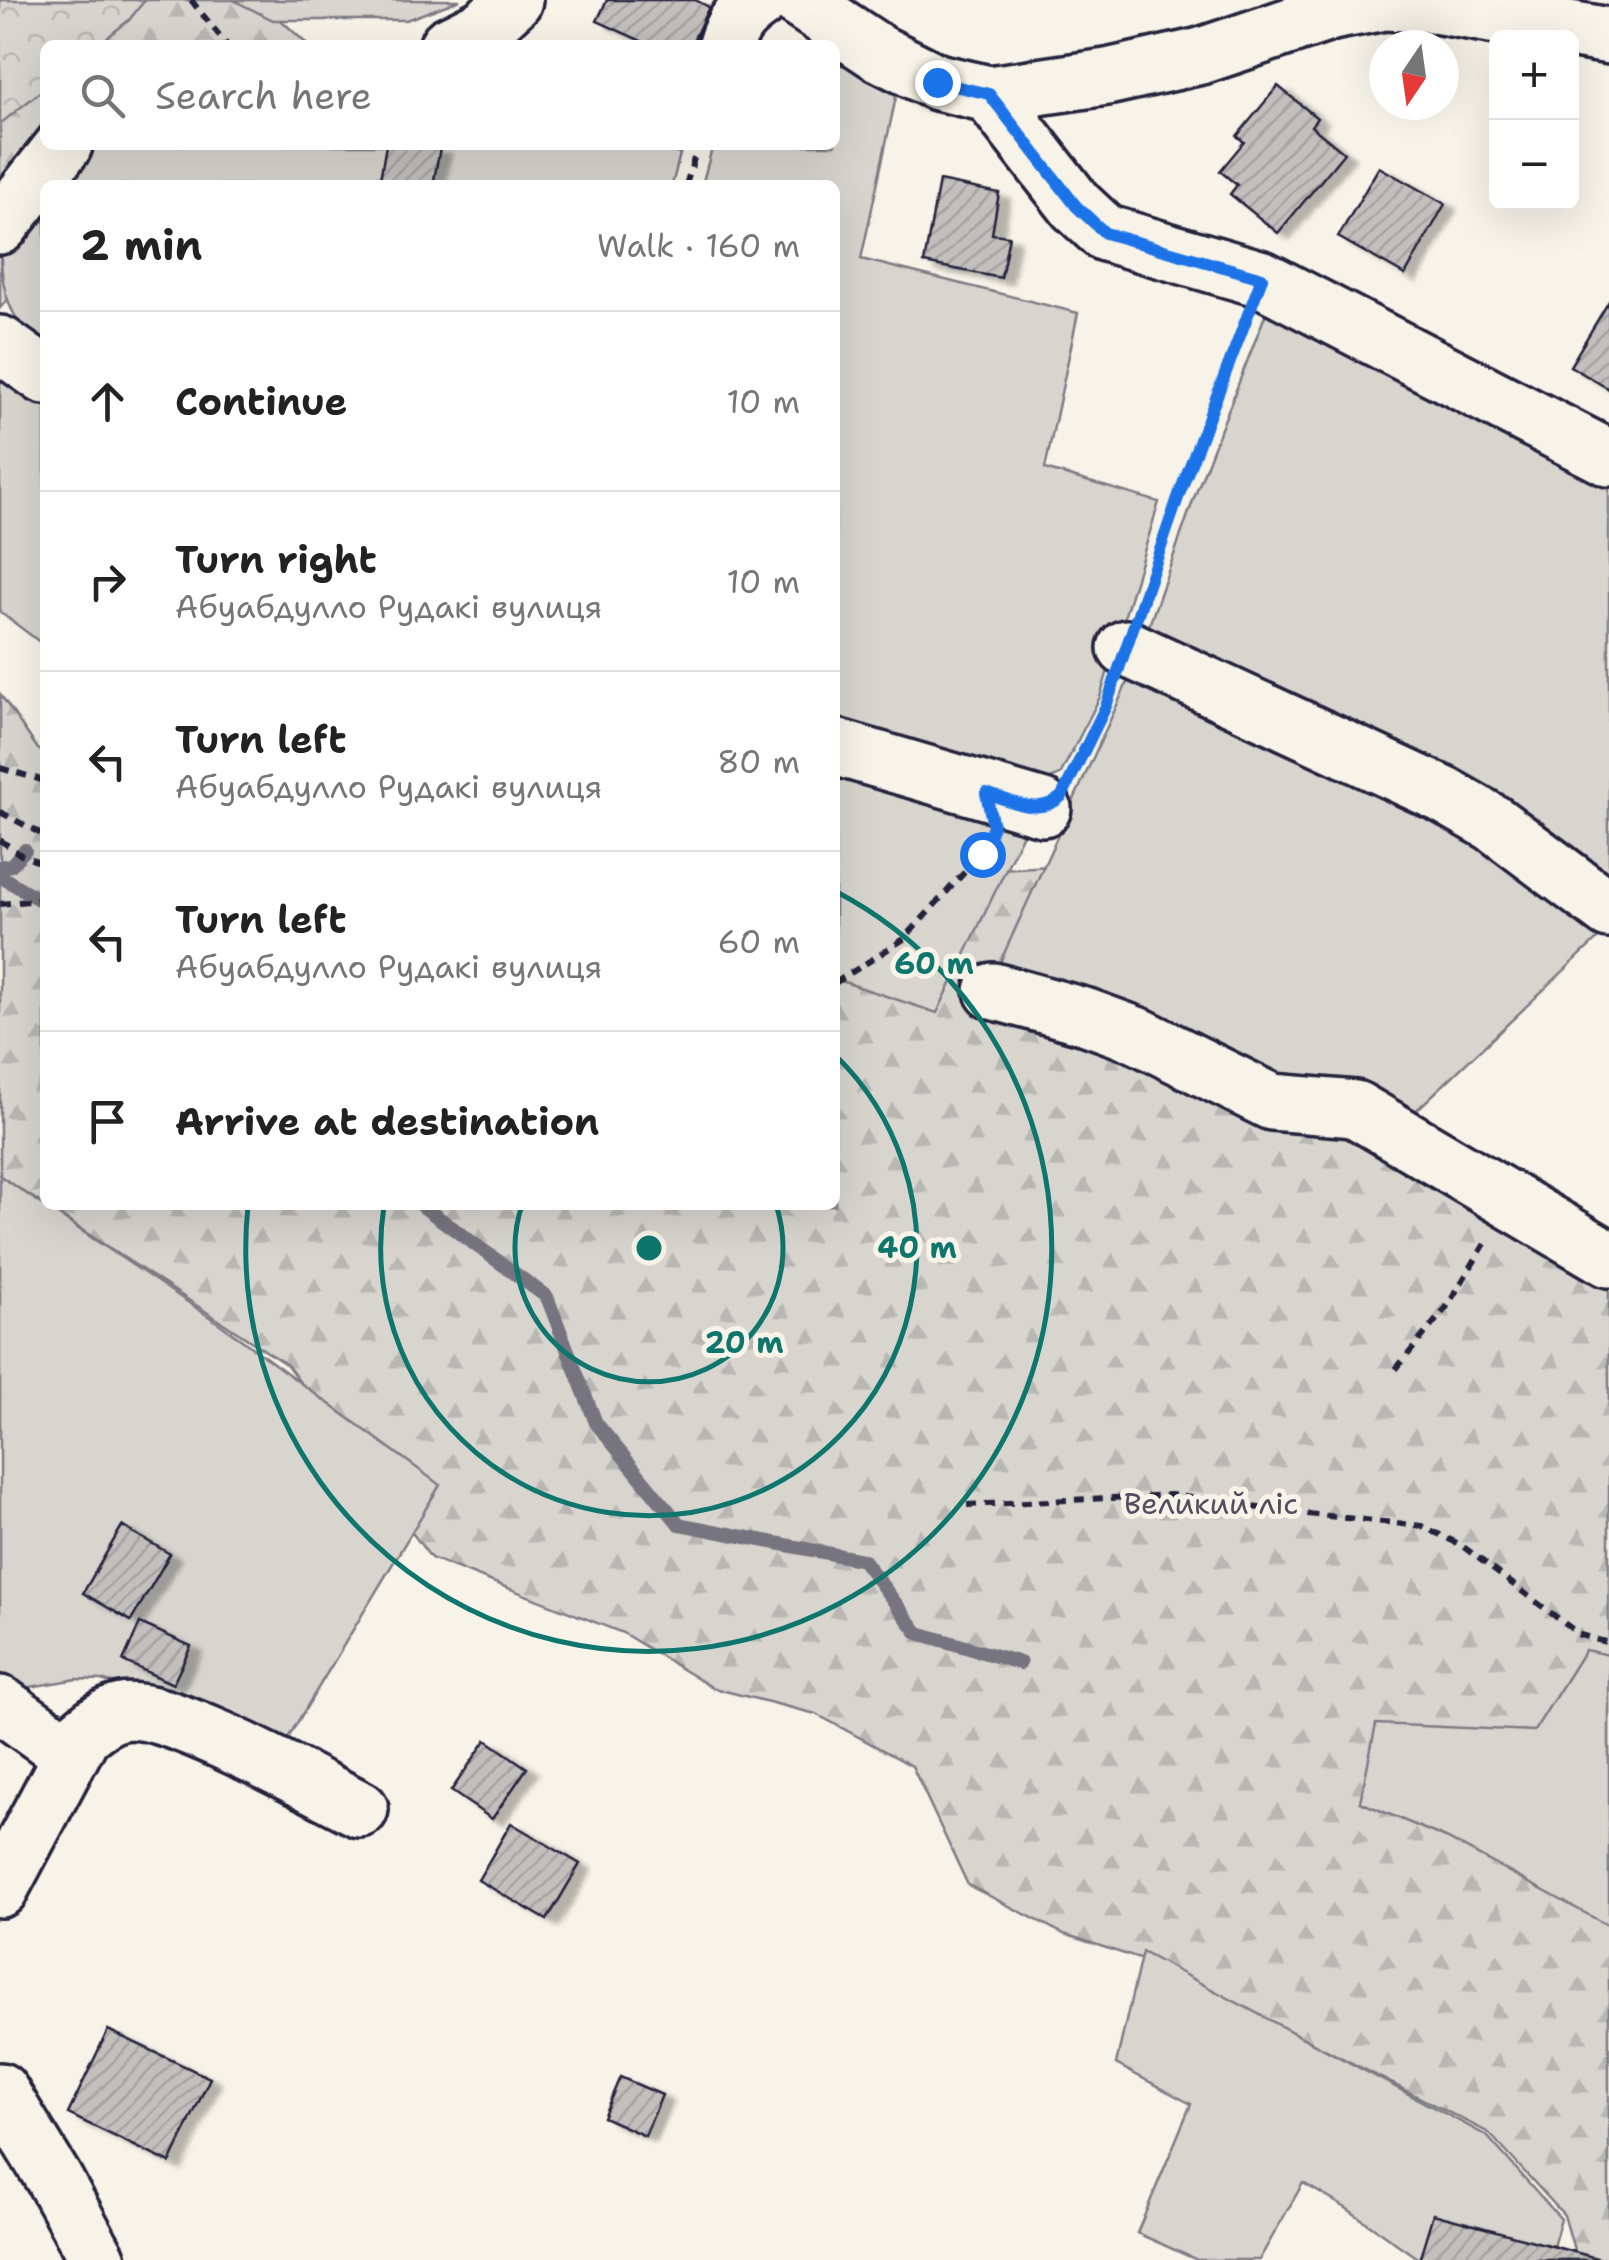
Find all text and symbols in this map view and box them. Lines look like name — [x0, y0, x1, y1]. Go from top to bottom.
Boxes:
north arrow — [1369, 30, 1459, 120]
map controls — [1489, 30, 1579, 210]
button: + — [1489, 30, 1579, 120]
search box — [40, 40, 840, 150]
route end — [915, 60, 961, 106]
icon: search — [75, 68, 130, 123]
text: Search here — [155, 70, 372, 121]
button: − — [1489, 120, 1579, 210]
text: 2 min — [80, 217, 202, 273]
text: Walk · 160 m — [597, 224, 800, 267]
icon: ahead — [80, 374, 135, 429]
text: Continue — [175, 376, 347, 427]
text: 10 m — [727, 380, 800, 423]
text: Turn right — [175, 534, 377, 585]
icon: right — [80, 554, 135, 609]
text: 10 m — [727, 560, 800, 603]
text: Абуабдулло Рудакі вулиця — [175, 585, 602, 628]
text: Turn left — [175, 714, 347, 765]
icon: left — [80, 734, 135, 789]
text: 80 m — [717, 740, 800, 783]
text: Абуабдулло Рудакі вулиця — [175, 765, 602, 808]
route start — [960, 832, 1006, 878]
text: Turn left — [175, 894, 347, 945]
icon: left — [80, 914, 135, 969]
text: 60 m — [718, 920, 800, 963]
text: 60 m — [894, 943, 974, 984]
text: Абуабдулло Рудакі вулиця — [175, 945, 602, 988]
icon: arrive — [80, 1094, 135, 1149]
text: Arrive at destination — [175, 1096, 599, 1147]
text: 40 m — [877, 1227, 957, 1268]
centre of rings — [631, 1230, 667, 1266]
text: 20 m — [704, 1322, 784, 1363]
park label: Великий ліс — [1124, 1483, 1298, 1524]

